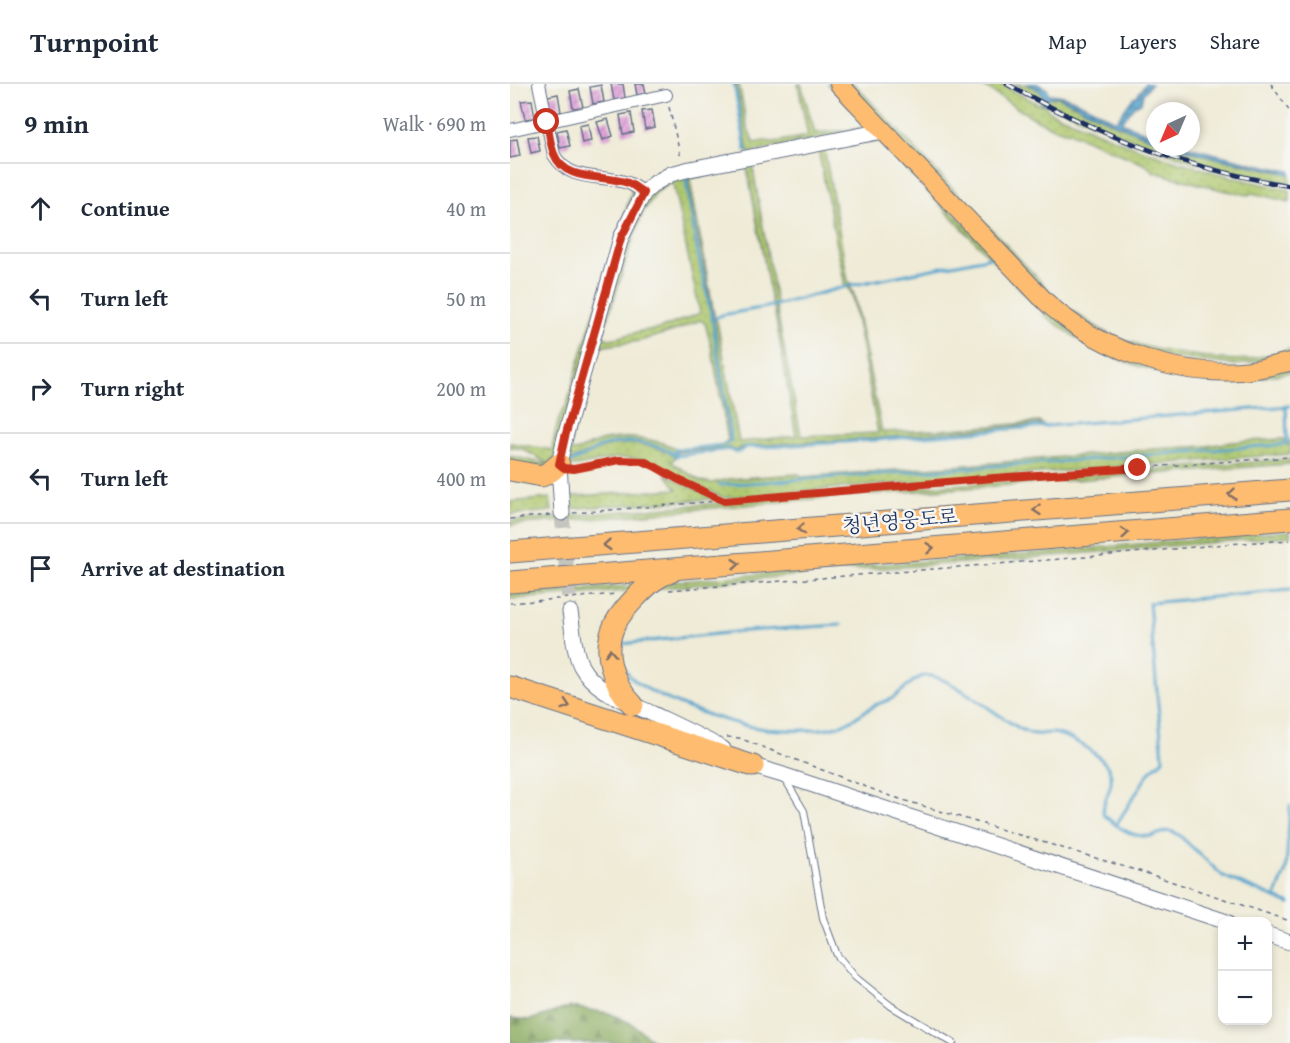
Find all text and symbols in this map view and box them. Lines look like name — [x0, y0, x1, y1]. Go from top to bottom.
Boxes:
text: Turnpoint — [30, 21, 159, 62]
text: Map — [1048, 26, 1087, 57]
text: Layers — [1120, 26, 1177, 57]
text: Share — [1210, 26, 1260, 57]
north arrow — [1146, 102, 1200, 156]
text: 9 min — [24, 104, 89, 143]
route start — [533, 108, 559, 134]
text: Walk · 690 m — [383, 109, 486, 138]
icon: ahead — [24, 192, 57, 225]
text: Continue — [81, 192, 170, 224]
text: 40 m — [446, 194, 486, 223]
icon: left — [24, 282, 57, 315]
text: Turn left — [81, 282, 168, 314]
text: 50 m — [446, 284, 486, 313]
icon: right — [24, 372, 57, 405]
text: Turn right — [81, 372, 184, 404]
text: 200 m — [436, 374, 486, 403]
route end — [1124, 454, 1150, 480]
icon: left — [24, 462, 57, 495]
text: Turn left — [81, 462, 168, 494]
text: 400 m — [436, 464, 486, 493]
one-way arrow — [1227, 488, 1236, 501]
street label: 청년영웅도로 — [841, 501, 959, 540]
one-way arrow — [1033, 503, 1042, 516]
one-way arrow — [797, 522, 806, 535]
one-way arrow — [1120, 526, 1129, 539]
one-way arrow — [602, 538, 611, 551]
one-way arrow — [926, 542, 935, 555]
icon: arrive — [24, 552, 57, 585]
text: Arrive at destination — [81, 552, 285, 584]
one-way arrow — [731, 558, 740, 571]
one-way arrow — [604, 649, 617, 658]
one-way arrow — [560, 698, 571, 711]
map controls — [1218, 917, 1272, 1025]
button: + — [1218, 917, 1272, 971]
button: − — [1218, 971, 1272, 1025]

